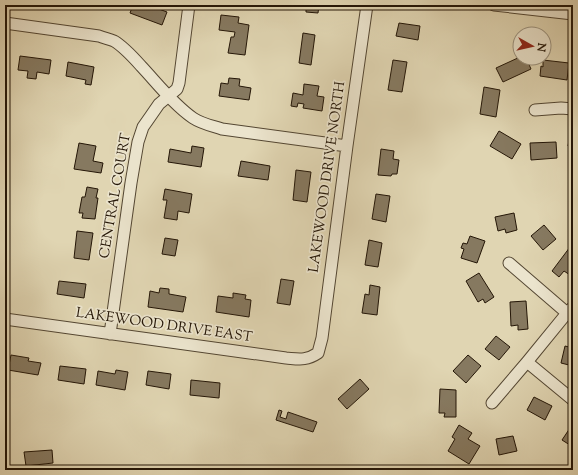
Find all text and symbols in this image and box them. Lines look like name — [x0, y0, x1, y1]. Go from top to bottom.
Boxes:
north arrow — [512, 26, 552, 66]
text: N — [532, 41, 550, 53]
street label: LAKEWOOD DRIVE NORTH — [305, 80, 351, 274]
street label: CENTRAL COURT — [95, 132, 137, 260]
street label: LAKEWOOD DRIVE EAST — [75, 304, 254, 348]

